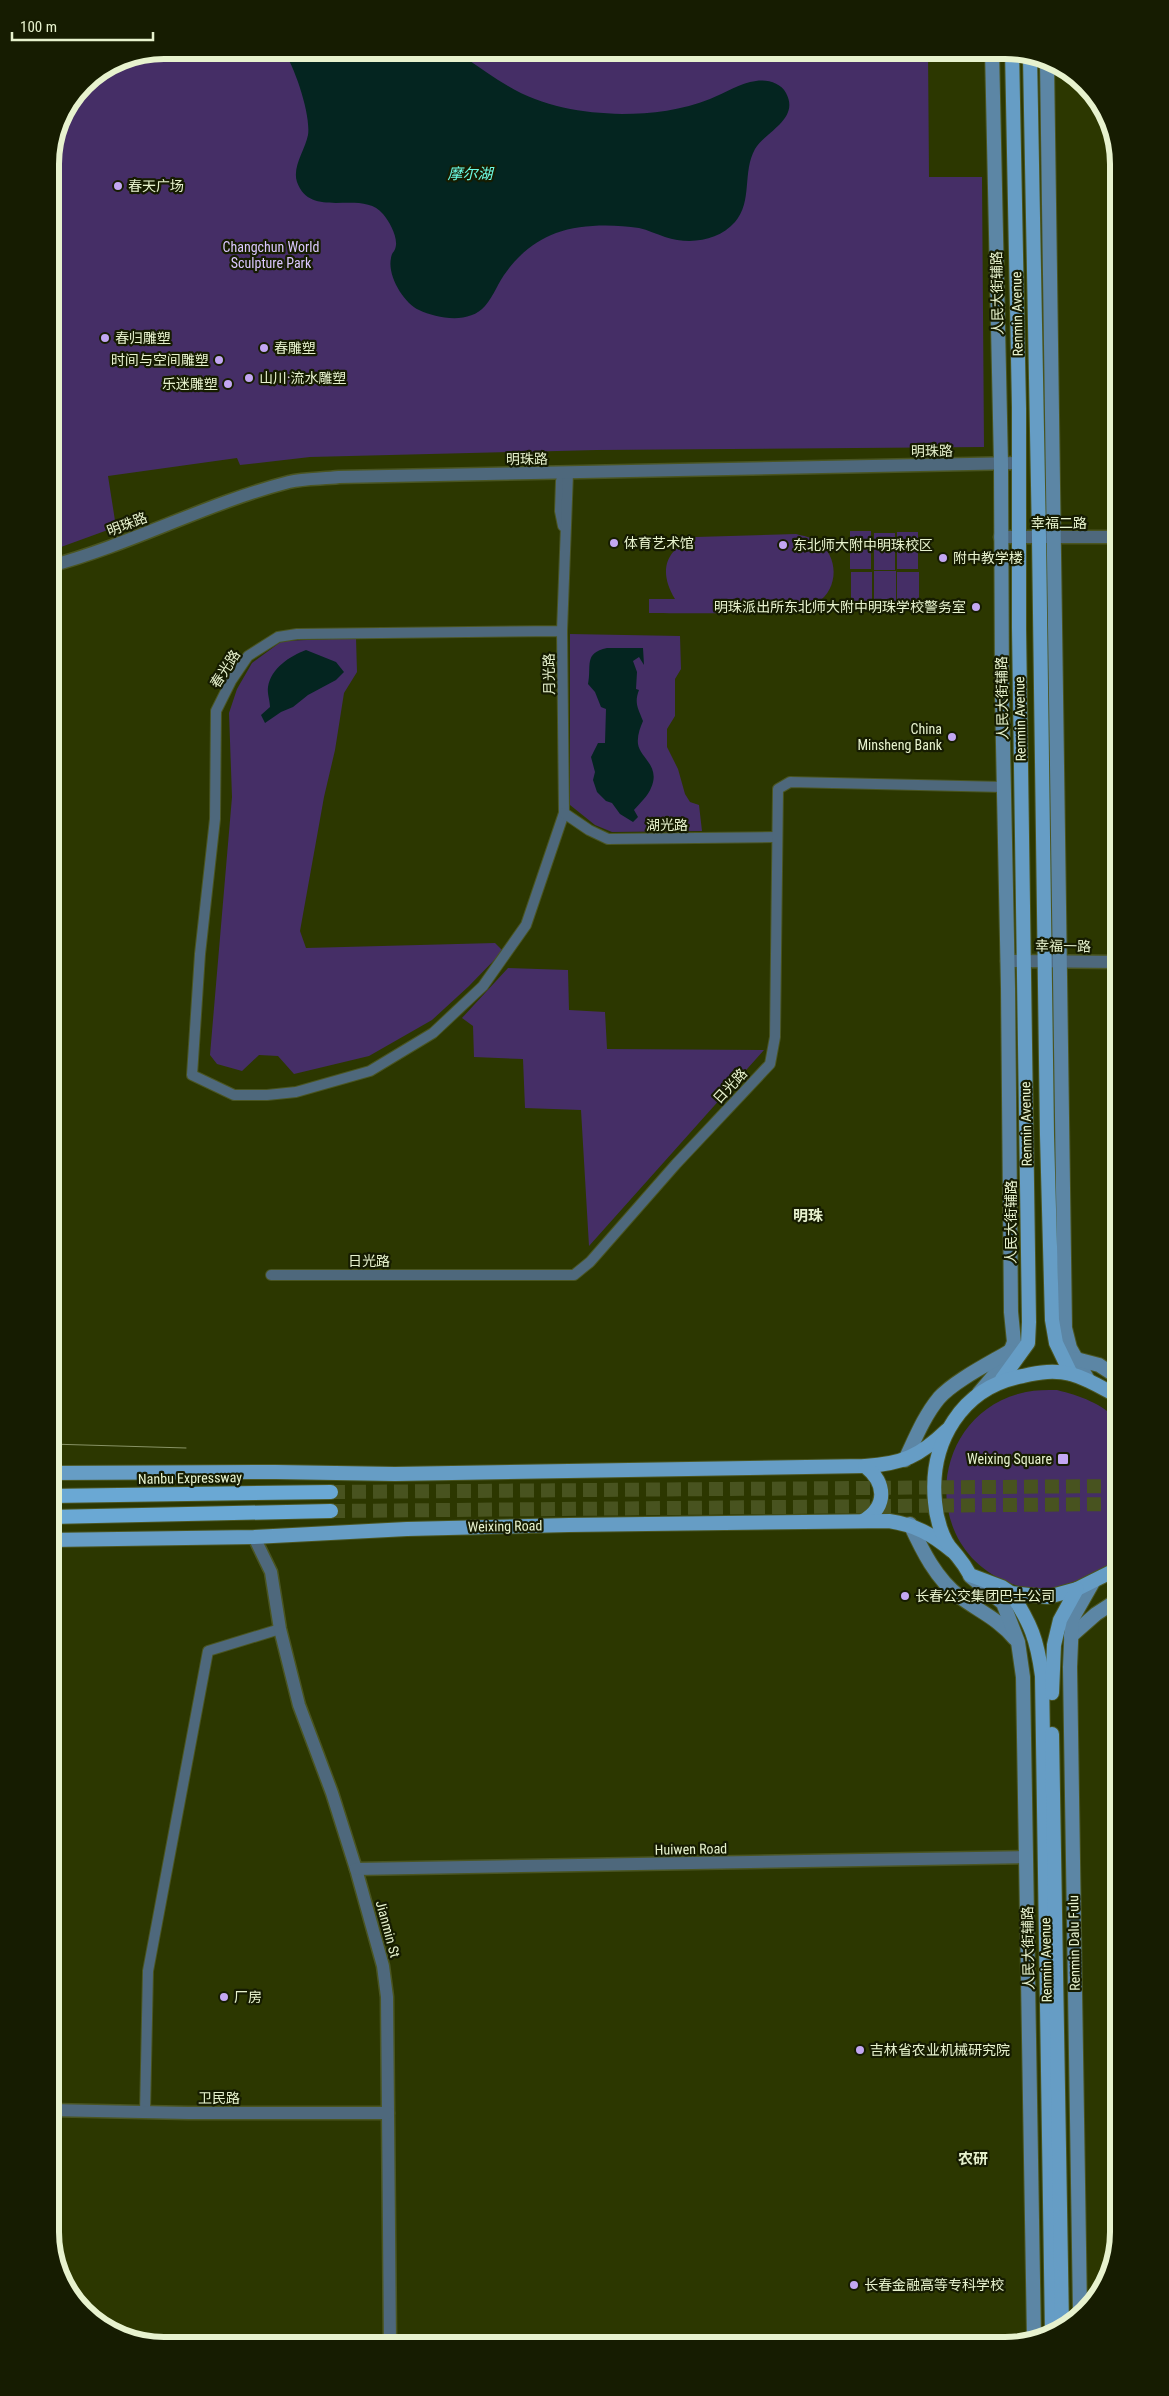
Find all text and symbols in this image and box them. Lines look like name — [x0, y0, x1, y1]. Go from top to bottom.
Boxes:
scale bar — [12, 10, 154, 42]
text: 100 m — [20, 18, 57, 36]
water label: 摩尔湖 — [447, 165, 494, 183]
place label: 春天广场 — [128, 178, 184, 194]
marker: 春天广场 — [112, 180, 124, 192]
park label: Changchun World Sculpture Park — [223, 239, 319, 271]
street label: 人民大街辅路 — [988, 251, 1006, 335]
street label: Renmin Avenue — [1008, 271, 1026, 357]
place label: 春归雕塑 — [115, 330, 171, 346]
marker: 春归雕塑 — [99, 332, 111, 344]
place label: 春雕塑 — [274, 340, 316, 356]
marker: 春雕塑 — [258, 342, 270, 354]
place label: 时间与空间雕塑 — [111, 352, 209, 368]
marker: 时间与空间雕塑 — [213, 354, 225, 366]
place label: 山川·流水雕塑 — [259, 370, 346, 386]
marker: 山川·流水雕塑 — [243, 372, 255, 384]
place label: 乐迷雕塑 — [162, 376, 218, 392]
marker: 乐迷雕塑 — [222, 378, 234, 390]
street label: 明珠路 — [911, 443, 953, 459]
street label: 明珠路 — [506, 451, 548, 467]
street label: 明珠路 — [105, 509, 149, 539]
street label: 幸福二路 — [1031, 515, 1087, 531]
place label: 体育艺术馆 — [624, 535, 694, 551]
marker: 体育艺术馆 — [608, 537, 620, 549]
place label: 东北师大附中明珠校区 — [793, 537, 933, 553]
marker: 东北师大附中明珠校区 — [777, 539, 789, 551]
place label: 附中教学楼 — [953, 550, 1023, 566]
marker: 附中教学楼 — [937, 552, 949, 564]
place label: 明珠派出所东北师大附中明珠学校警务室 — [714, 599, 966, 615]
marker: 明珠派出所东北师大附中明珠学校警务室 — [970, 601, 982, 613]
street label: 春光路 — [207, 647, 243, 691]
street label: 月光路 — [541, 653, 557, 695]
street label: 人民大街辅路 — [993, 656, 1011, 740]
street label: Renmin Avenue — [1011, 676, 1029, 762]
place label: China Minsheng Bank — [857, 721, 943, 753]
marker: China Minsheng Bank — [946, 731, 958, 743]
street label: 湖光路 — [646, 817, 688, 833]
street label: 幸福一路 — [1035, 938, 1091, 954]
street label: 日光路 — [710, 1065, 750, 1107]
street label: Renmin Avenue — [1017, 1081, 1035, 1167]
street label: 人民大街辅路 — [1003, 1180, 1019, 1264]
district label: 明珠 — [793, 1207, 823, 1225]
street label: 日光路 — [348, 1253, 390, 1269]
place label: Weixing Square — [967, 1451, 1052, 1467]
marker: Weixing Square — [1056, 1452, 1070, 1466]
street label: Nanbu Expressway — [138, 1469, 242, 1487]
street label: Weixing Road — [468, 1517, 542, 1535]
place label: 长春公交集团巴士公司 — [915, 1588, 1055, 1604]
marker: 长春公交集团巴士公司 — [899, 1590, 911, 1602]
street label: Huiwen Road — [655, 1840, 727, 1858]
street label: Renmin Dalu Fulu — [1065, 1895, 1083, 1991]
street label: Jianmin St — [373, 1899, 403, 1959]
street label: 人民大街辅路 — [1019, 1906, 1037, 1990]
street label: Renmin Avenue — [1037, 1917, 1055, 2003]
place label: 厂房 — [234, 1989, 262, 2005]
marker: 厂房 — [218, 1991, 230, 2003]
place label: 吉林省农业机械研究院 — [870, 2042, 1010, 2058]
marker: 吉林省农业机械研究院 — [854, 2044, 866, 2056]
street label: 卫民路 — [198, 2090, 240, 2106]
district label: 农研 — [958, 2150, 988, 2168]
place label: 长春金融高等专科学校 — [864, 2277, 1004, 2293]
marker: 长春金融高等专科学校 — [848, 2279, 860, 2291]

